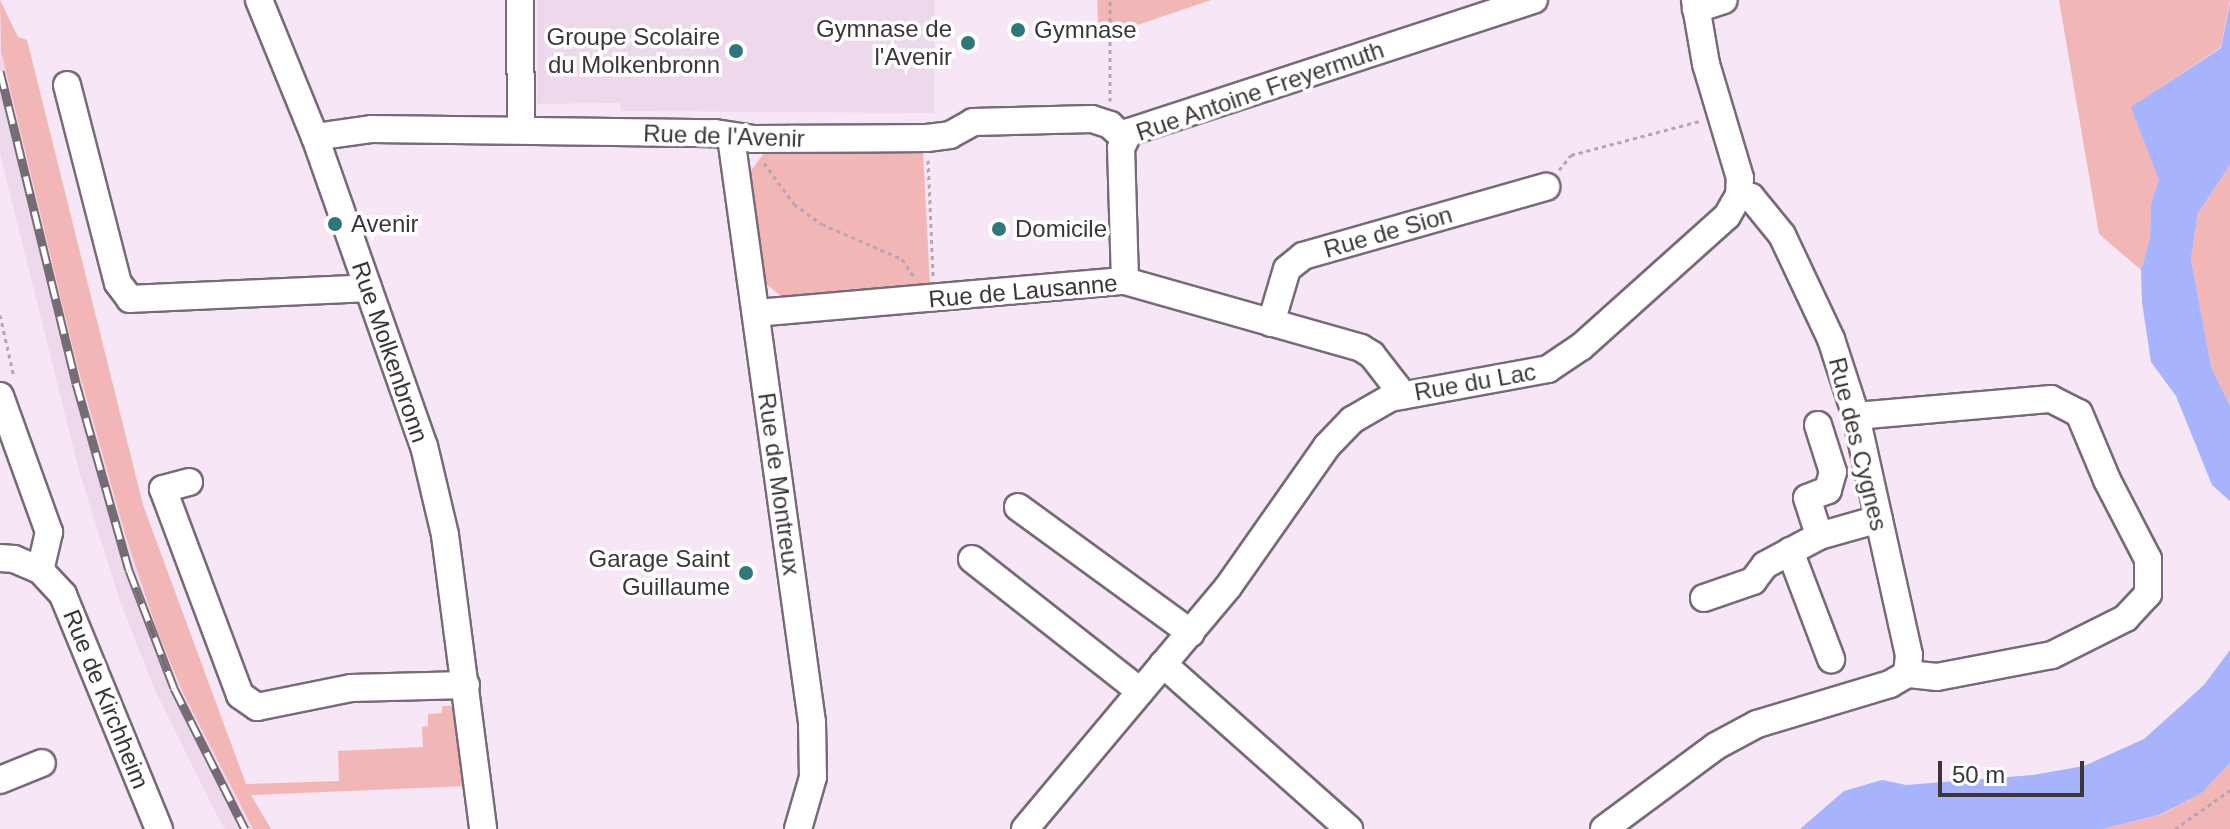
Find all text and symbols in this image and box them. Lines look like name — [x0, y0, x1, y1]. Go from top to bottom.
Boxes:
place label: Gymnase de l'Avenir — [816, 15, 952, 71]
place label: Gymnase — [1034, 16, 1137, 44]
marker: Gymnase — [1009, 21, 1027, 39]
place label: Groupe Scolaire du Molkenbronn — [547, 23, 720, 79]
marker: Gymnase de l'Avenir — [959, 34, 977, 52]
street label: Rue Antoine Freyermuth — [1132, 35, 1388, 147]
marker: Groupe Scolaire du Molkenbronn — [727, 42, 745, 60]
street label: Rue de l'Avenir — [643, 119, 805, 153]
street label: Rue de Sion — [1321, 200, 1455, 264]
place label: Avenir — [351, 210, 419, 238]
marker: Avenir — [326, 215, 344, 233]
place label: Domicile — [1015, 215, 1107, 243]
marker: Domicile — [990, 220, 1008, 238]
street label: Rue Molkenbronn — [346, 258, 434, 446]
street label: Rue de Lausanne — [927, 268, 1119, 314]
street label: Rue des Cygnes — [1823, 354, 1893, 534]
street label: Rue du Lac — [1412, 357, 1538, 407]
street label: Rue de Montreux — [752, 391, 806, 577]
place label: Garage Saint Guillaume — [589, 545, 730, 601]
marker: Garage Saint Guillaume — [737, 564, 755, 582]
street label: Rue de Kirchheim — [57, 605, 155, 793]
scale bar — [1942, 745, 2088, 795]
text: 50 m — [1952, 761, 2005, 788]

